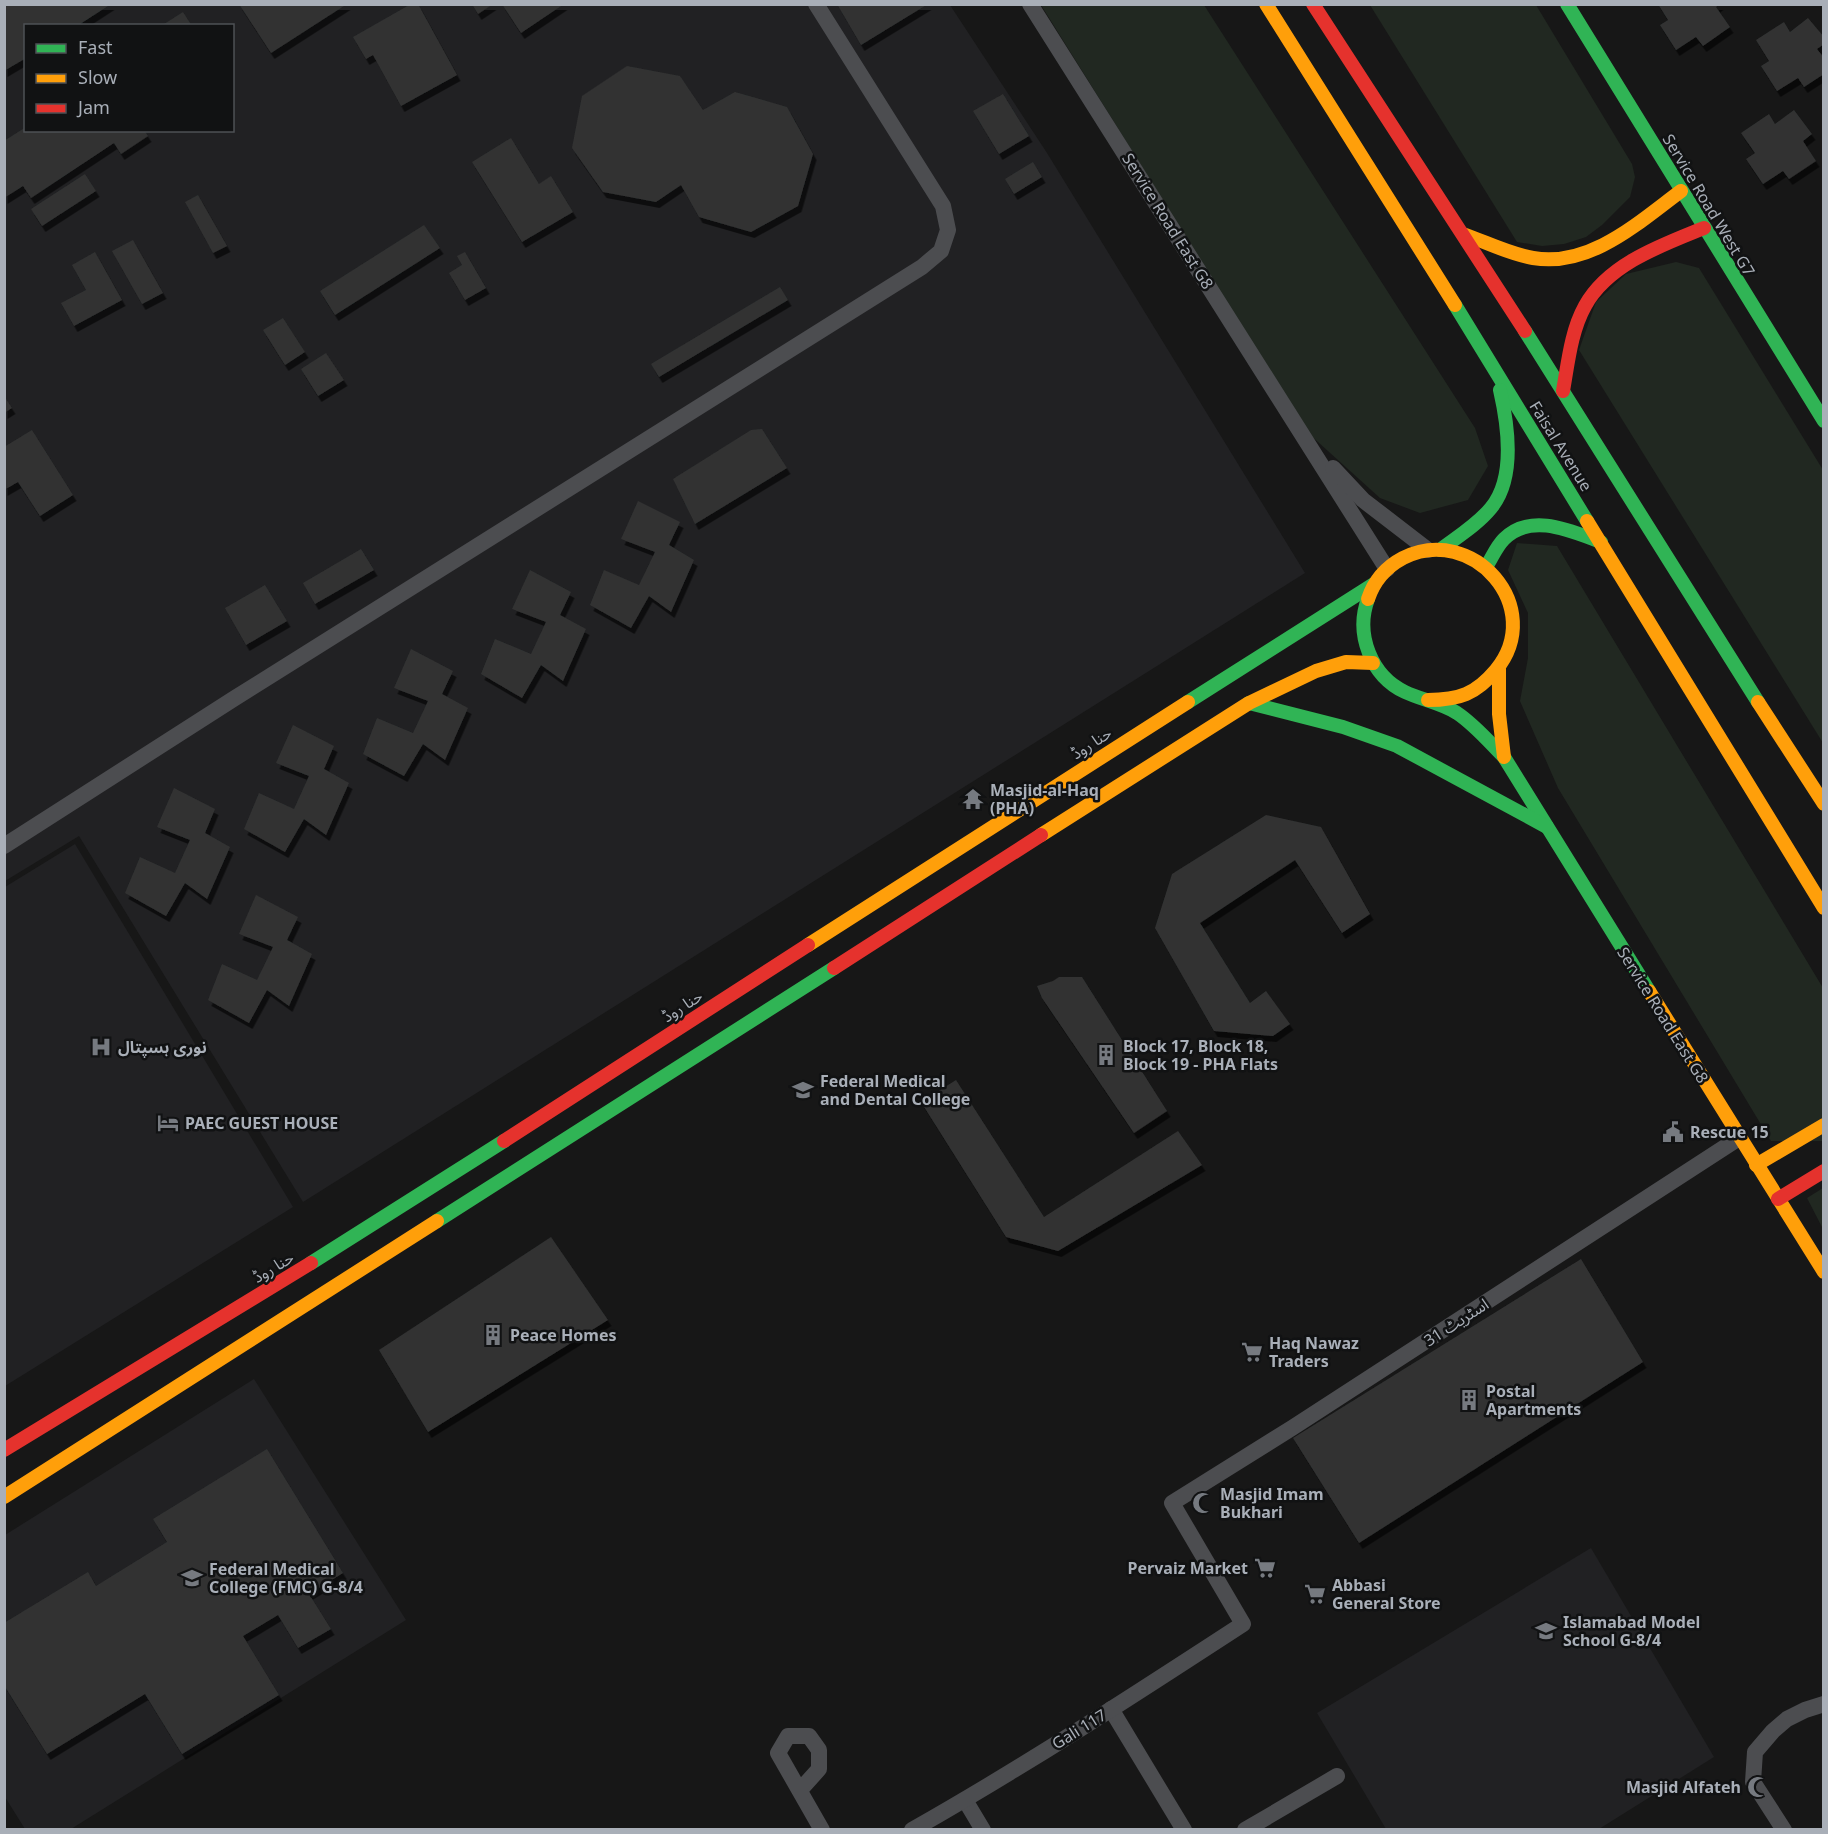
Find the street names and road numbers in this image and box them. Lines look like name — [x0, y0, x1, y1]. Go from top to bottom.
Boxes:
street label: Service Road West G7 — [1658, 130, 1760, 280]
street label: Service Road East G8 — [1117, 149, 1219, 293]
street label: Faisal Avenue — [1525, 397, 1597, 495]
street label: حنا روڈ — [1066, 722, 1116, 764]
street label: Service Road East G8 — [1612, 943, 1714, 1087]
street label: حنا روڈ — [657, 985, 707, 1027]
street label: حنا روڈ — [248, 1246, 298, 1288]
street label: اسٹریٹ 31 — [1419, 1293, 1493, 1351]
street label: Gali 117 — [1048, 1704, 1110, 1754]

